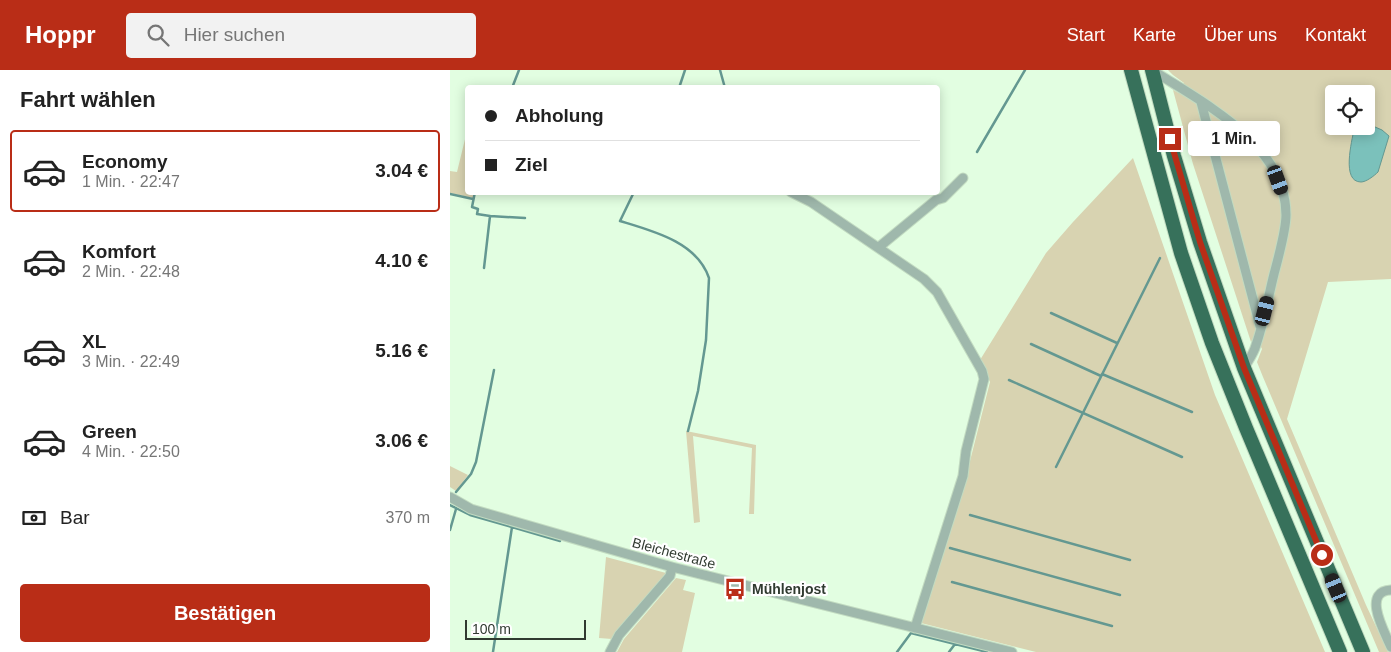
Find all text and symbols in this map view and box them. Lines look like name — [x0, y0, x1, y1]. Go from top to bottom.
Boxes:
search box — [126, 13, 476, 58]
text: Hoppr — [25, 21, 96, 48]
icon: search — [144, 21, 172, 49]
text: Hier suchen — [184, 24, 285, 45]
text: Start — [1067, 25, 1105, 45]
text: Karte — [1133, 25, 1176, 45]
text: Über uns — [1204, 25, 1277, 45]
text: Kontakt — [1305, 25, 1366, 45]
map controls — [1325, 85, 1375, 135]
button: locate — [1325, 85, 1375, 135]
text: Fahrt wählen — [20, 87, 156, 112]
text: Abholung — [515, 105, 604, 126]
callout: 1 Min. — [1188, 122, 1280, 156]
route end — [1159, 128, 1181, 150]
text: 1 Min. — [1211, 130, 1257, 147]
icon: car — [22, 149, 67, 194]
text: Economy — [82, 151, 168, 172]
text: Ziel — [515, 154, 548, 175]
text: 3.04 € — [375, 160, 428, 181]
car — [1265, 163, 1290, 197]
text: 1 Min. · 22:47 — [82, 173, 180, 190]
icon: car — [22, 239, 67, 284]
text: Komfort — [82, 241, 156, 262]
text: 4.10 € — [375, 250, 428, 271]
text: 2 Min. · 22:48 — [82, 263, 180, 280]
car — [1254, 295, 1275, 327]
icon: car — [22, 329, 67, 374]
text: XL — [82, 331, 106, 352]
text: 5.16 € — [375, 340, 428, 361]
text: 3 Min. · 22:49 — [82, 353, 180, 370]
icon: car — [22, 419, 67, 464]
text: Green — [82, 421, 137, 442]
text: 3.06 € — [375, 430, 428, 451]
text: 4 Min. · 22:50 — [82, 443, 180, 460]
icon: cash — [20, 504, 48, 532]
text: Bar — [60, 507, 90, 528]
text: 370 m — [386, 509, 430, 526]
street label: Bleichestraße — [631, 534, 718, 572]
route start — [1311, 544, 1333, 566]
car — [1323, 571, 1348, 605]
bus stop icon: Mühlenjost — [722, 576, 748, 602]
place label: Mühlenjost — [752, 581, 826, 597]
button: Bestätigen — [20, 584, 430, 642]
scale bar — [465, 617, 586, 640]
text: 100 m — [472, 621, 511, 637]

